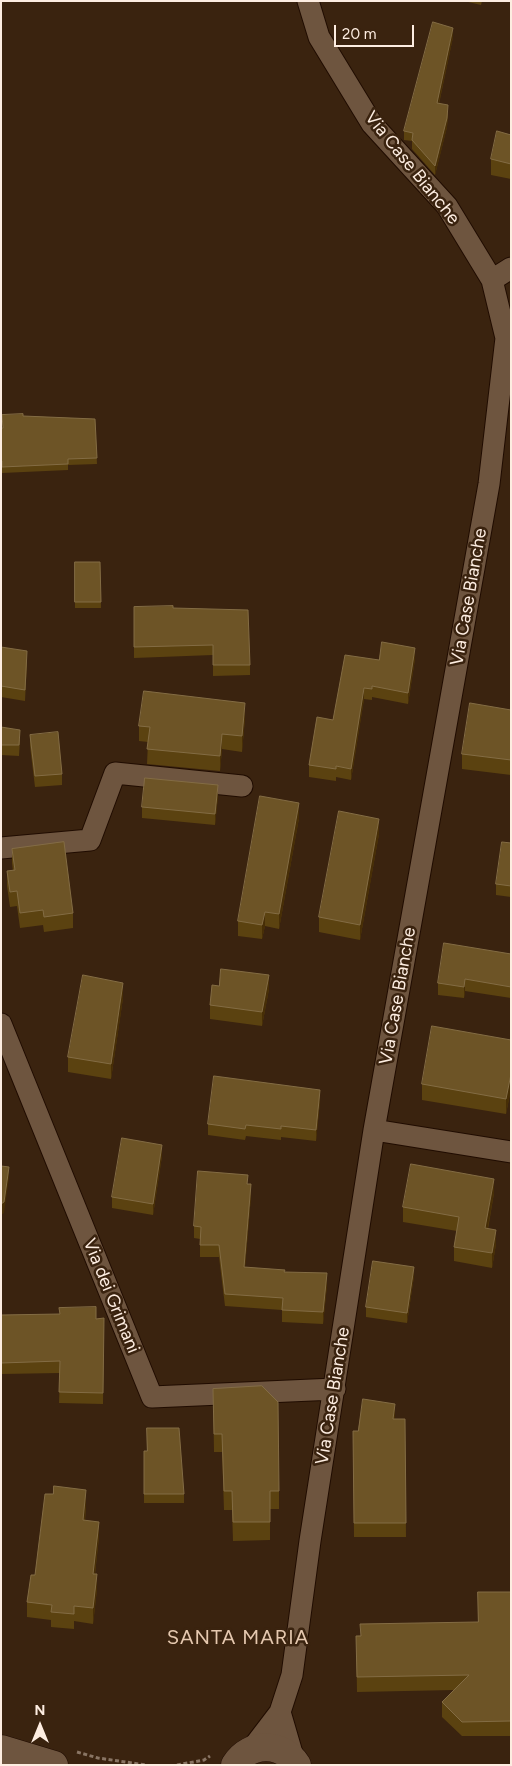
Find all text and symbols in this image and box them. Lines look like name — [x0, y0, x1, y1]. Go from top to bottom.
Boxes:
scale bar — [337, 15, 417, 47]
text: 20 m — [342, 25, 376, 43]
street label: Via Case Bianche — [360, 107, 464, 229]
street label: Via Case Bianche — [446, 527, 492, 667]
street label: Via Case Bianche — [375, 926, 421, 1066]
street label: Via dei Grimani — [78, 1235, 144, 1357]
street label: Via Case Bianche — [311, 1326, 355, 1466]
district label: SANTA MARIA — [165, 1626, 311, 1650]
north arrow — [15, 1701, 65, 1751]
text: N — [35, 1702, 45, 1719]

